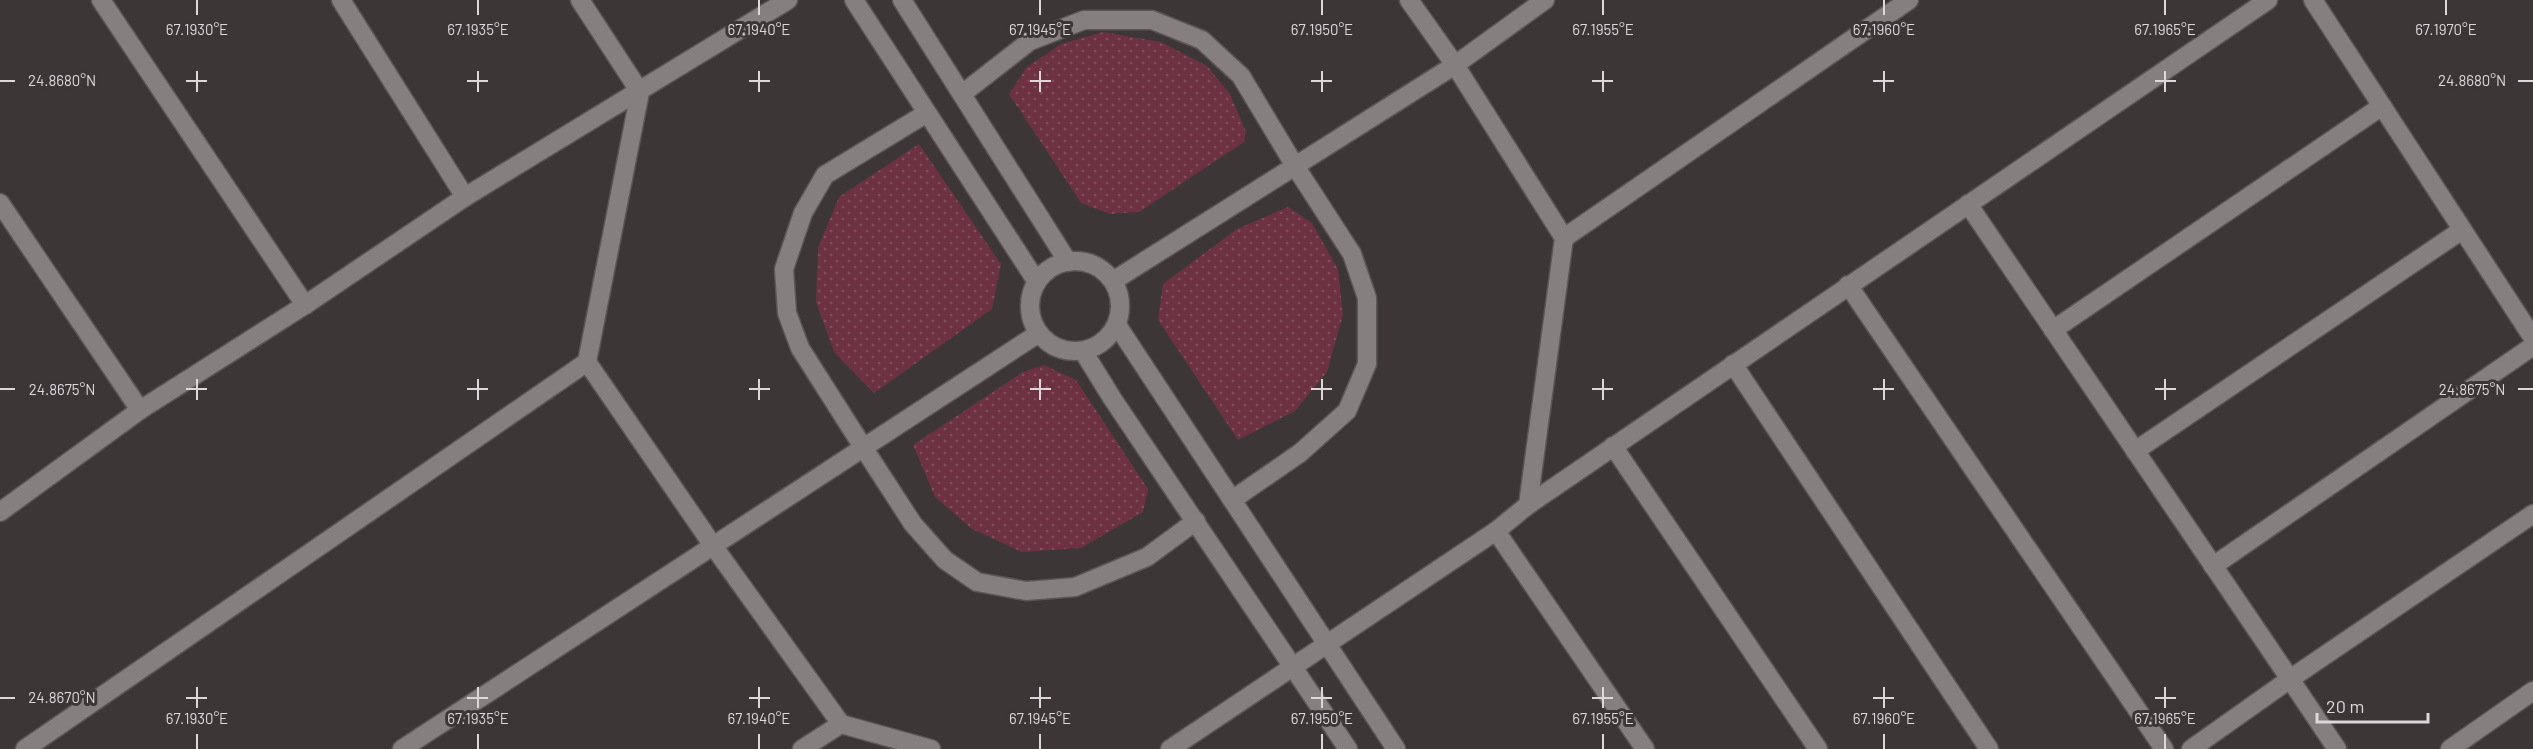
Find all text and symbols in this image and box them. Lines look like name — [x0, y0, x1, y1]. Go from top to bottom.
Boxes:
text: 67.1930°E — [166, 20, 228, 38]
text: 67.1935°E — [447, 20, 509, 38]
text: 67.1940°E — [728, 20, 790, 38]
text: 67.1945°E — [1009, 20, 1071, 38]
text: 67.1950°E — [1291, 20, 1353, 38]
text: 67.1955°E — [1572, 20, 1634, 38]
text: 67.1960°E — [1853, 20, 1915, 38]
text: 67.1965°E — [2134, 20, 2196, 38]
text: 67.1970°E — [2415, 20, 2477, 38]
text: 24.8680°N — [28, 71, 96, 89]
text: 24.8680°N — [2438, 71, 2506, 89]
text: 24.8675°N — [29, 380, 95, 398]
text: 24.8675°N — [2439, 380, 2505, 398]
scale bar — [2317, 686, 2428, 724]
text: 24.8670°N — [28, 688, 96, 706]
text: 20 m — [2326, 695, 2364, 717]
text: 67.1930°E — [166, 709, 228, 727]
text: 67.1935°E — [447, 709, 509, 727]
text: 67.1940°E — [728, 709, 790, 727]
text: 67.1945°E — [1009, 709, 1071, 727]
text: 67.1950°E — [1291, 709, 1353, 727]
text: 67.1955°E — [1572, 709, 1634, 727]
text: 67.1960°E — [1853, 709, 1915, 727]
text: 67.1965°E — [2134, 709, 2196, 727]

